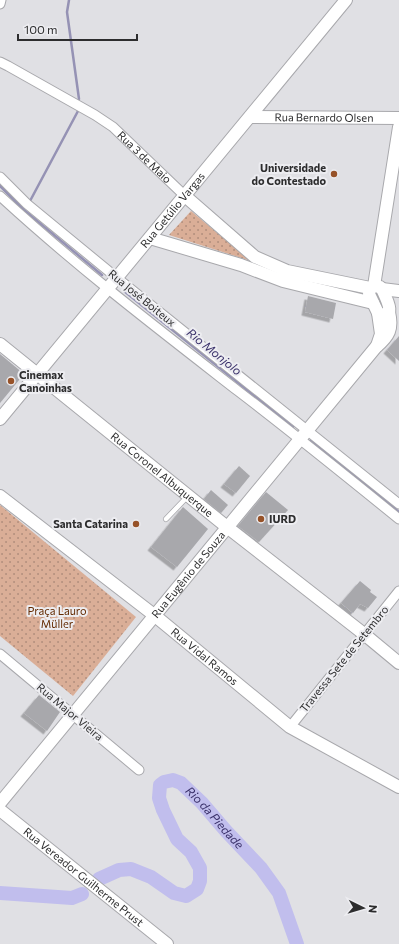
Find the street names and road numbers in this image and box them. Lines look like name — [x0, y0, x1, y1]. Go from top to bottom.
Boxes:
street label: Rua Bernardo Olsen — [274, 110, 374, 124]
street label: Rua 3 de Maio — [115, 128, 175, 186]
street label: Rua Getúlio Vargas — [137, 169, 207, 250]
street label: Rua José Boiteux — [105, 267, 179, 330]
street label: Rua Coronel Albuquerque — [109, 429, 216, 519]
street label: Rua Eugênio de Souza — [148, 528, 227, 620]
street label: Travessa Sete de Setembro — [297, 603, 391, 715]
street label: Rua Vidal Ramos — [169, 625, 241, 688]
street label: Rua Major Vieira — [35, 680, 106, 743]
street label: Rua Vereador Guilherme Prust — [21, 825, 147, 929]

